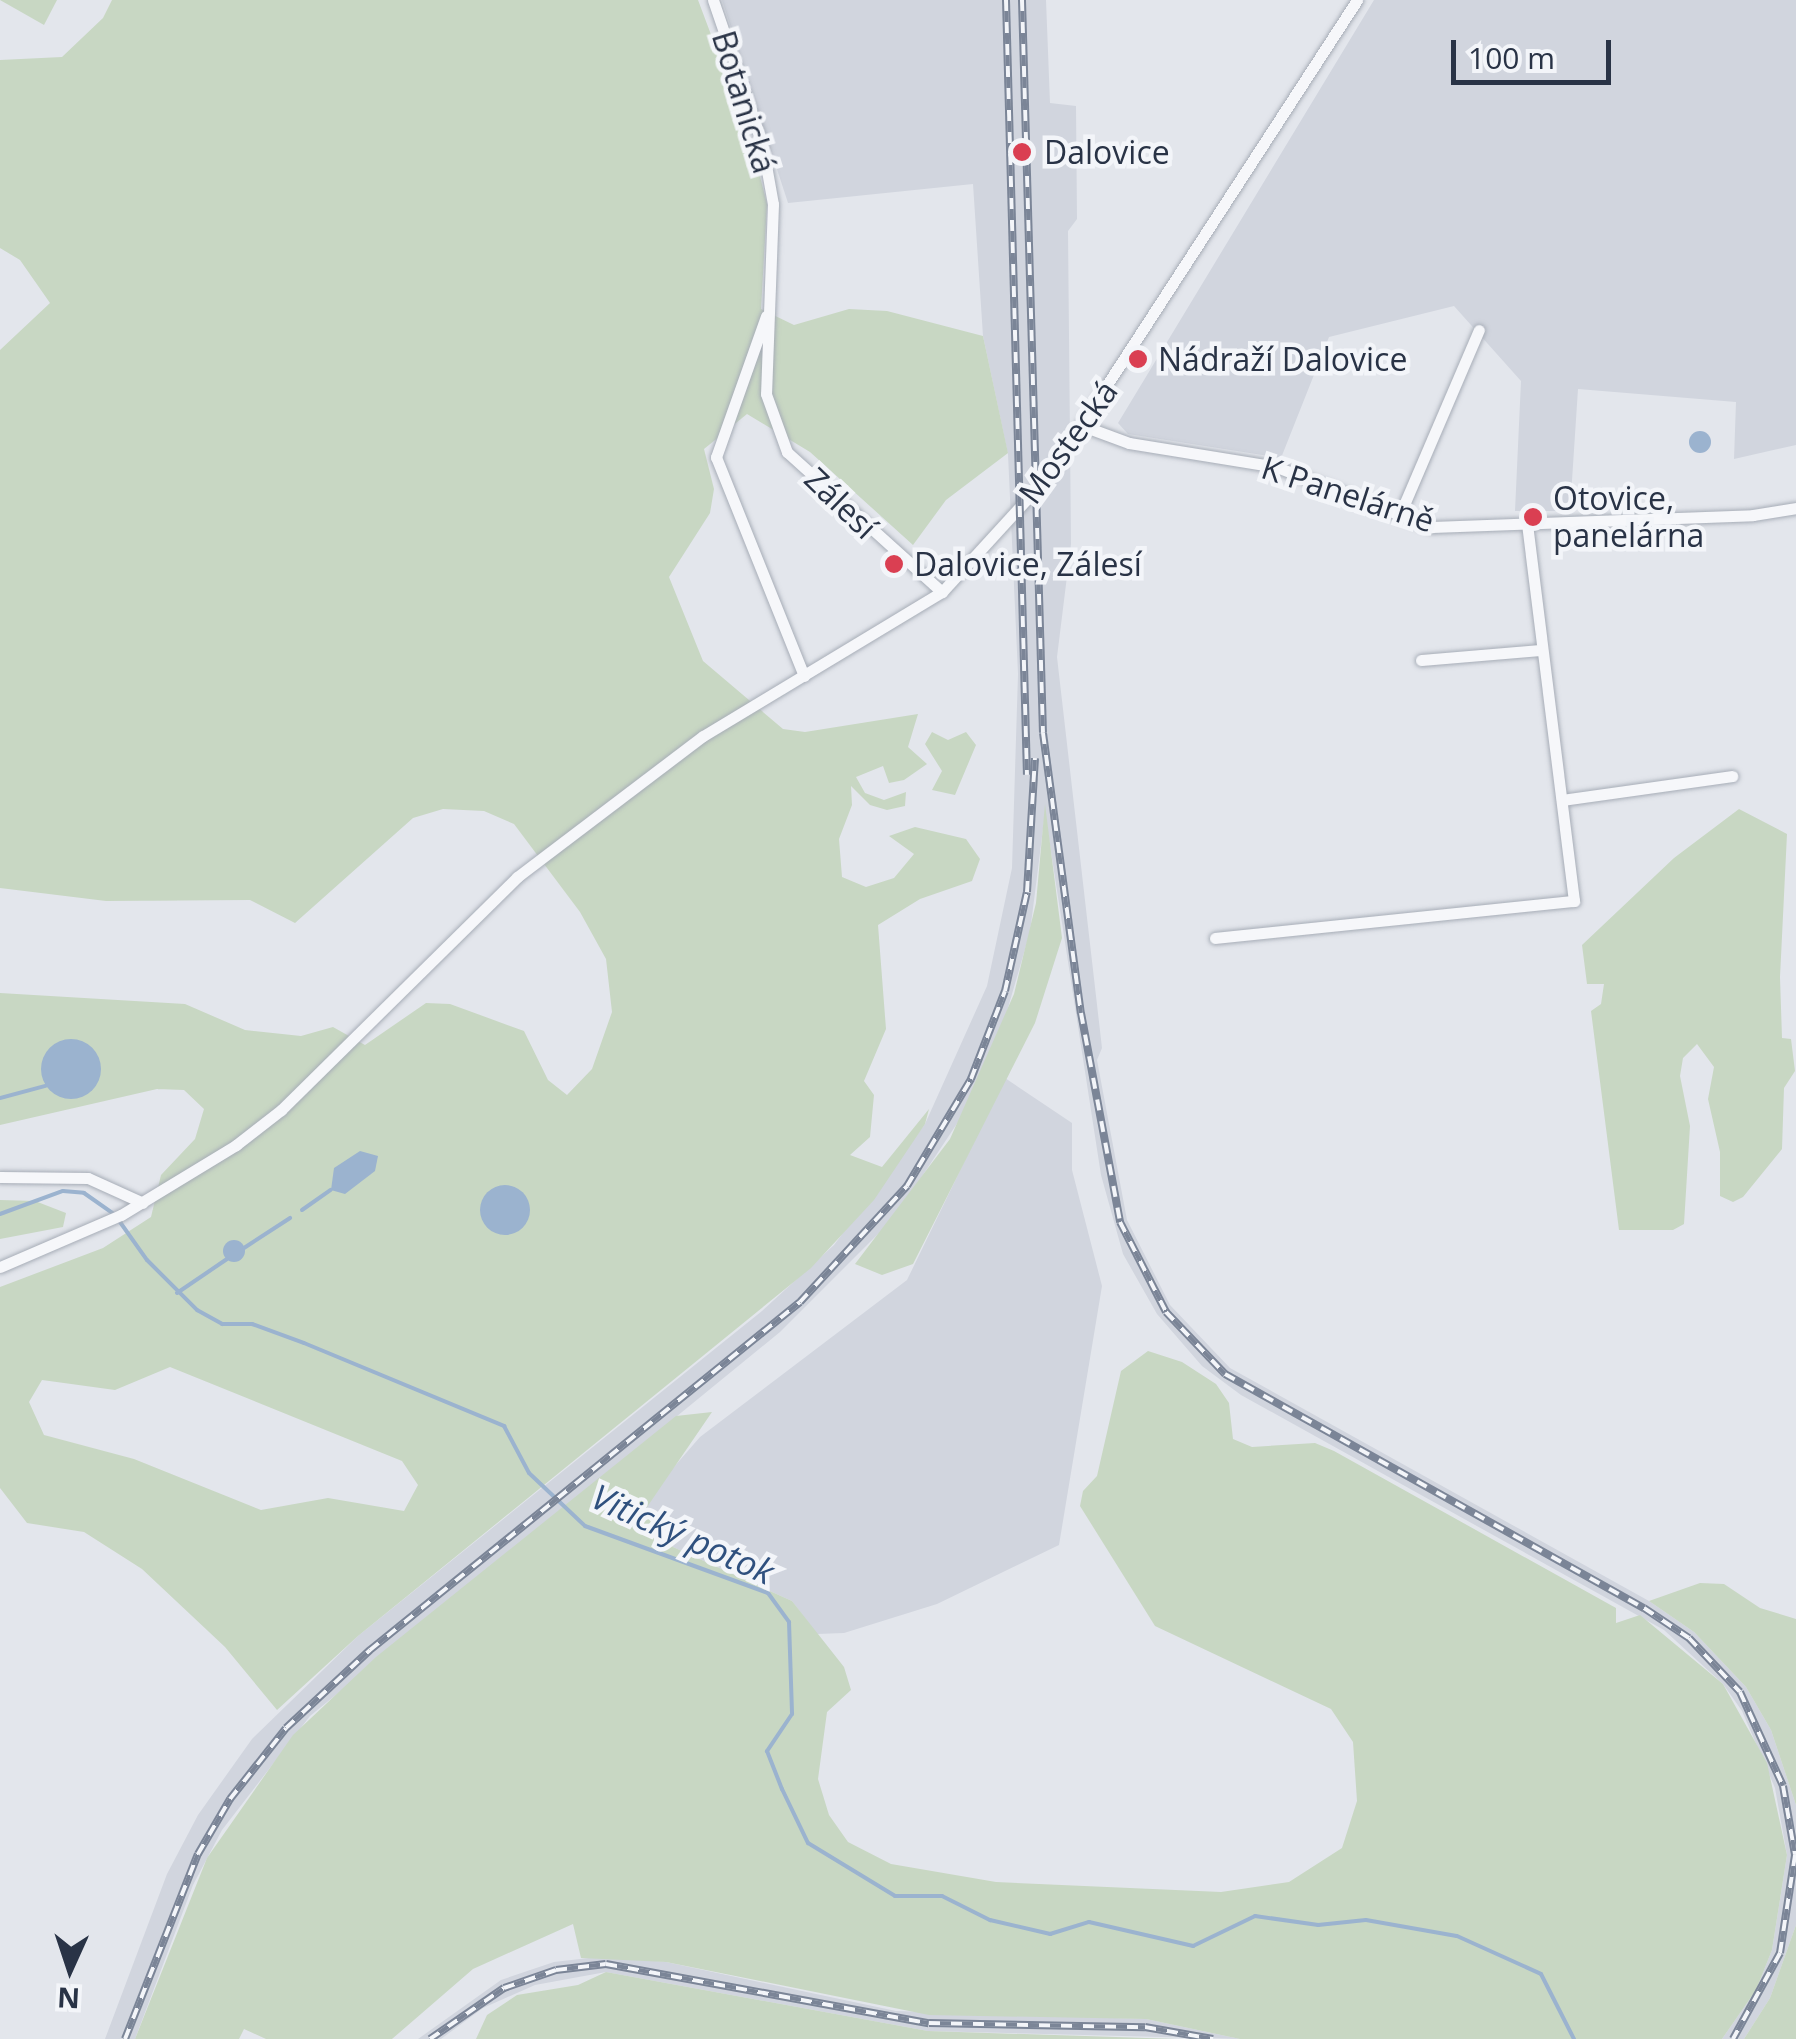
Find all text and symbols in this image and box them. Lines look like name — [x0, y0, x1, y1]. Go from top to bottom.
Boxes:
scale bar — [1456, 20, 1616, 82]
street label: Botanická — [704, 26, 784, 178]
text: 100 m — [1468, 37, 1555, 78]
place label: Dalovice — [1044, 133, 1170, 171]
marker: Dalovice — [1009, 139, 1035, 165]
place label: Nádraží Dalovice — [1158, 340, 1407, 378]
marker: Nádraží Dalovice — [1127, 348, 1149, 370]
street label: Mostecká — [1011, 373, 1125, 511]
street label: K Panelárně — [1257, 448, 1439, 540]
street label: Zálesí — [797, 460, 885, 546]
place label: Otovice, panelárna — [1553, 480, 1704, 555]
marker: Otovice, panelárna — [1522, 506, 1544, 528]
place label: Dalovice, Zálesí — [914, 545, 1142, 583]
marker: Dalovice, Zálesí — [883, 553, 905, 575]
water label: Vitický potok — [585, 1475, 781, 1593]
north arrow — [20, 1919, 120, 2019]
text: N — [56, 1979, 81, 2019]

